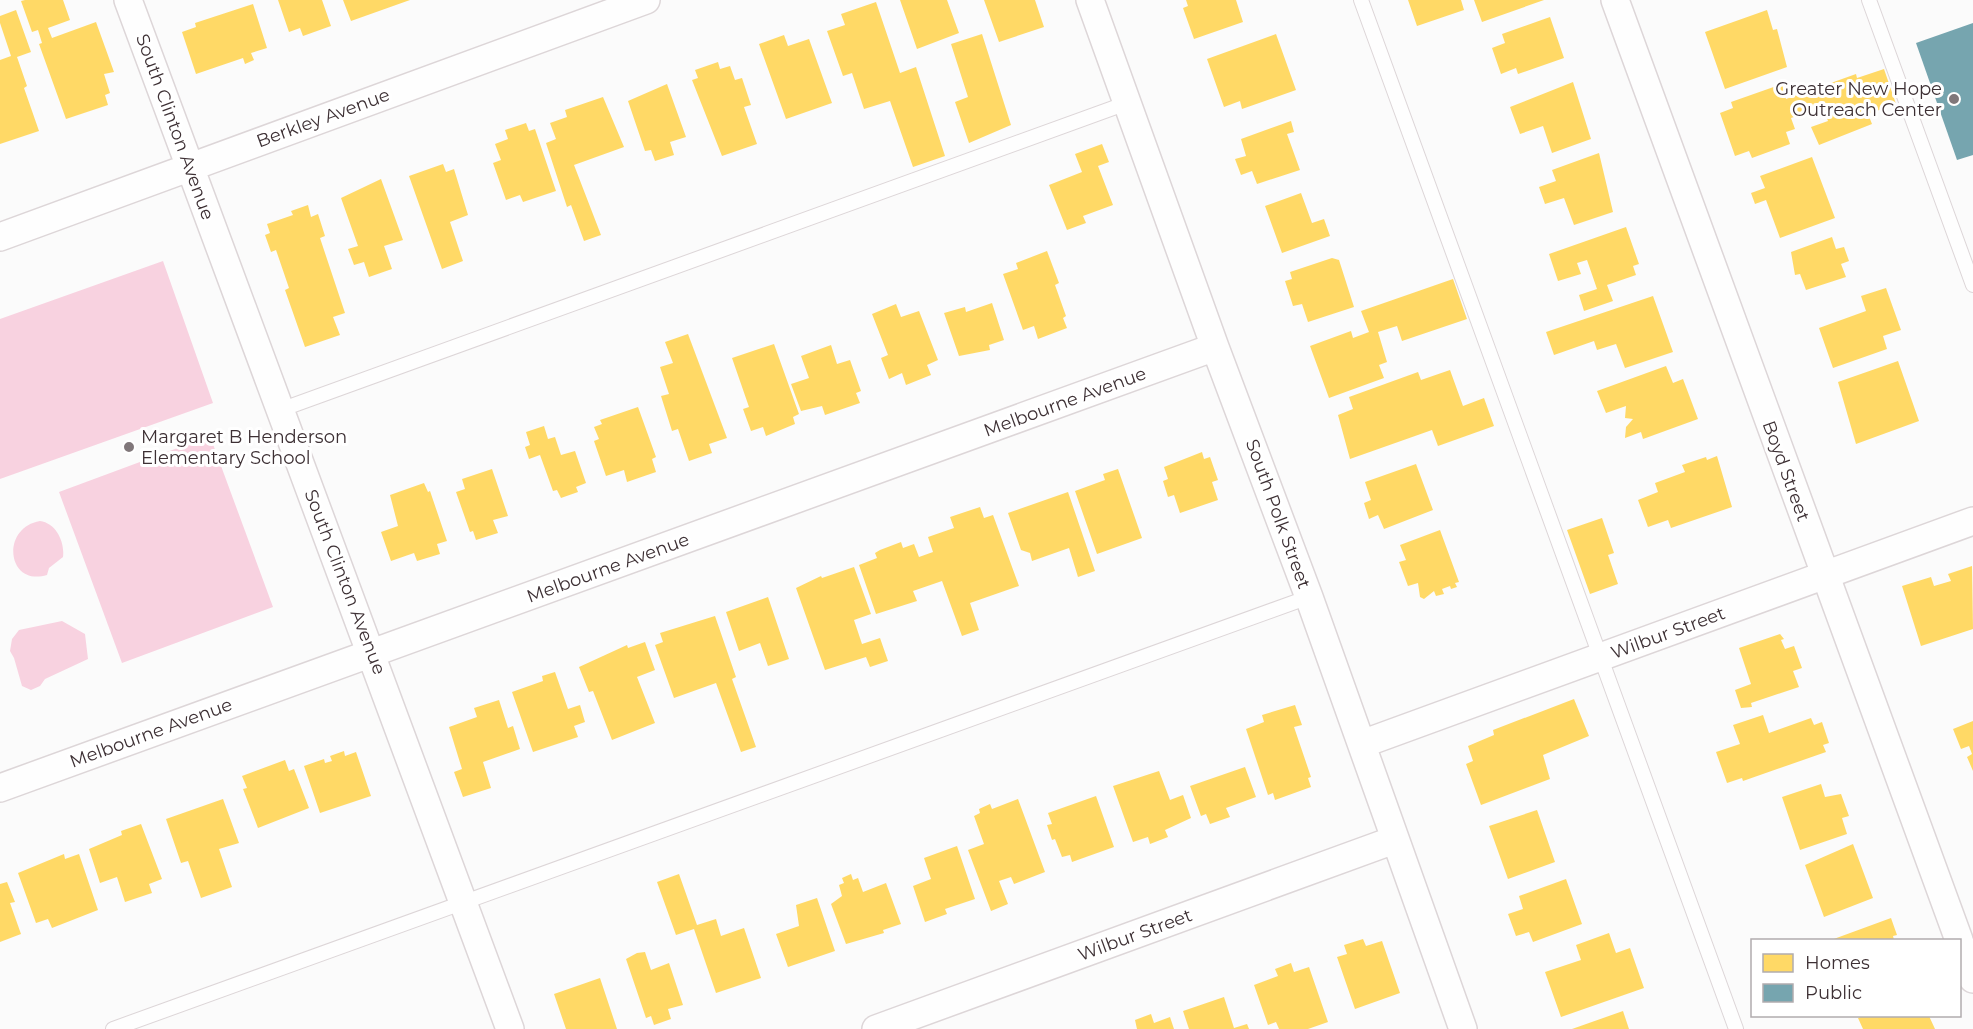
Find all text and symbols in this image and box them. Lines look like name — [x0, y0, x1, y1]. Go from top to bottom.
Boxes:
street label: South Clinton Avenue — [131, 31, 219, 223]
place label: Greater New Hope Outreach Center — [1775, 78, 1942, 121]
street label: Berkley Avenue — [253, 84, 393, 152]
marker: Greater New Hope Outreach Center — [1947, 92, 1961, 106]
street label: Melbourne Avenue — [981, 362, 1149, 442]
street label: Boyd Street — [1758, 418, 1814, 524]
place label: Margaret B Henderson Elementary School — [141, 426, 347, 469]
street label: South Polk Street — [1241, 436, 1315, 592]
marker: Margaret B Henderson Elementary School — [122, 440, 136, 454]
street label: South Clinton Avenue — [300, 486, 390, 678]
street label: Melbourne Avenue — [524, 528, 692, 608]
street label: Wilbur Street — [1608, 602, 1728, 664]
street label: Melbourne Avenue — [67, 693, 235, 773]
street label: Wilbur Street — [1075, 904, 1195, 966]
legend — [1751, 939, 1961, 1017]
text: Homes — [1805, 952, 1870, 974]
text: Public — [1805, 982, 1862, 1004]

